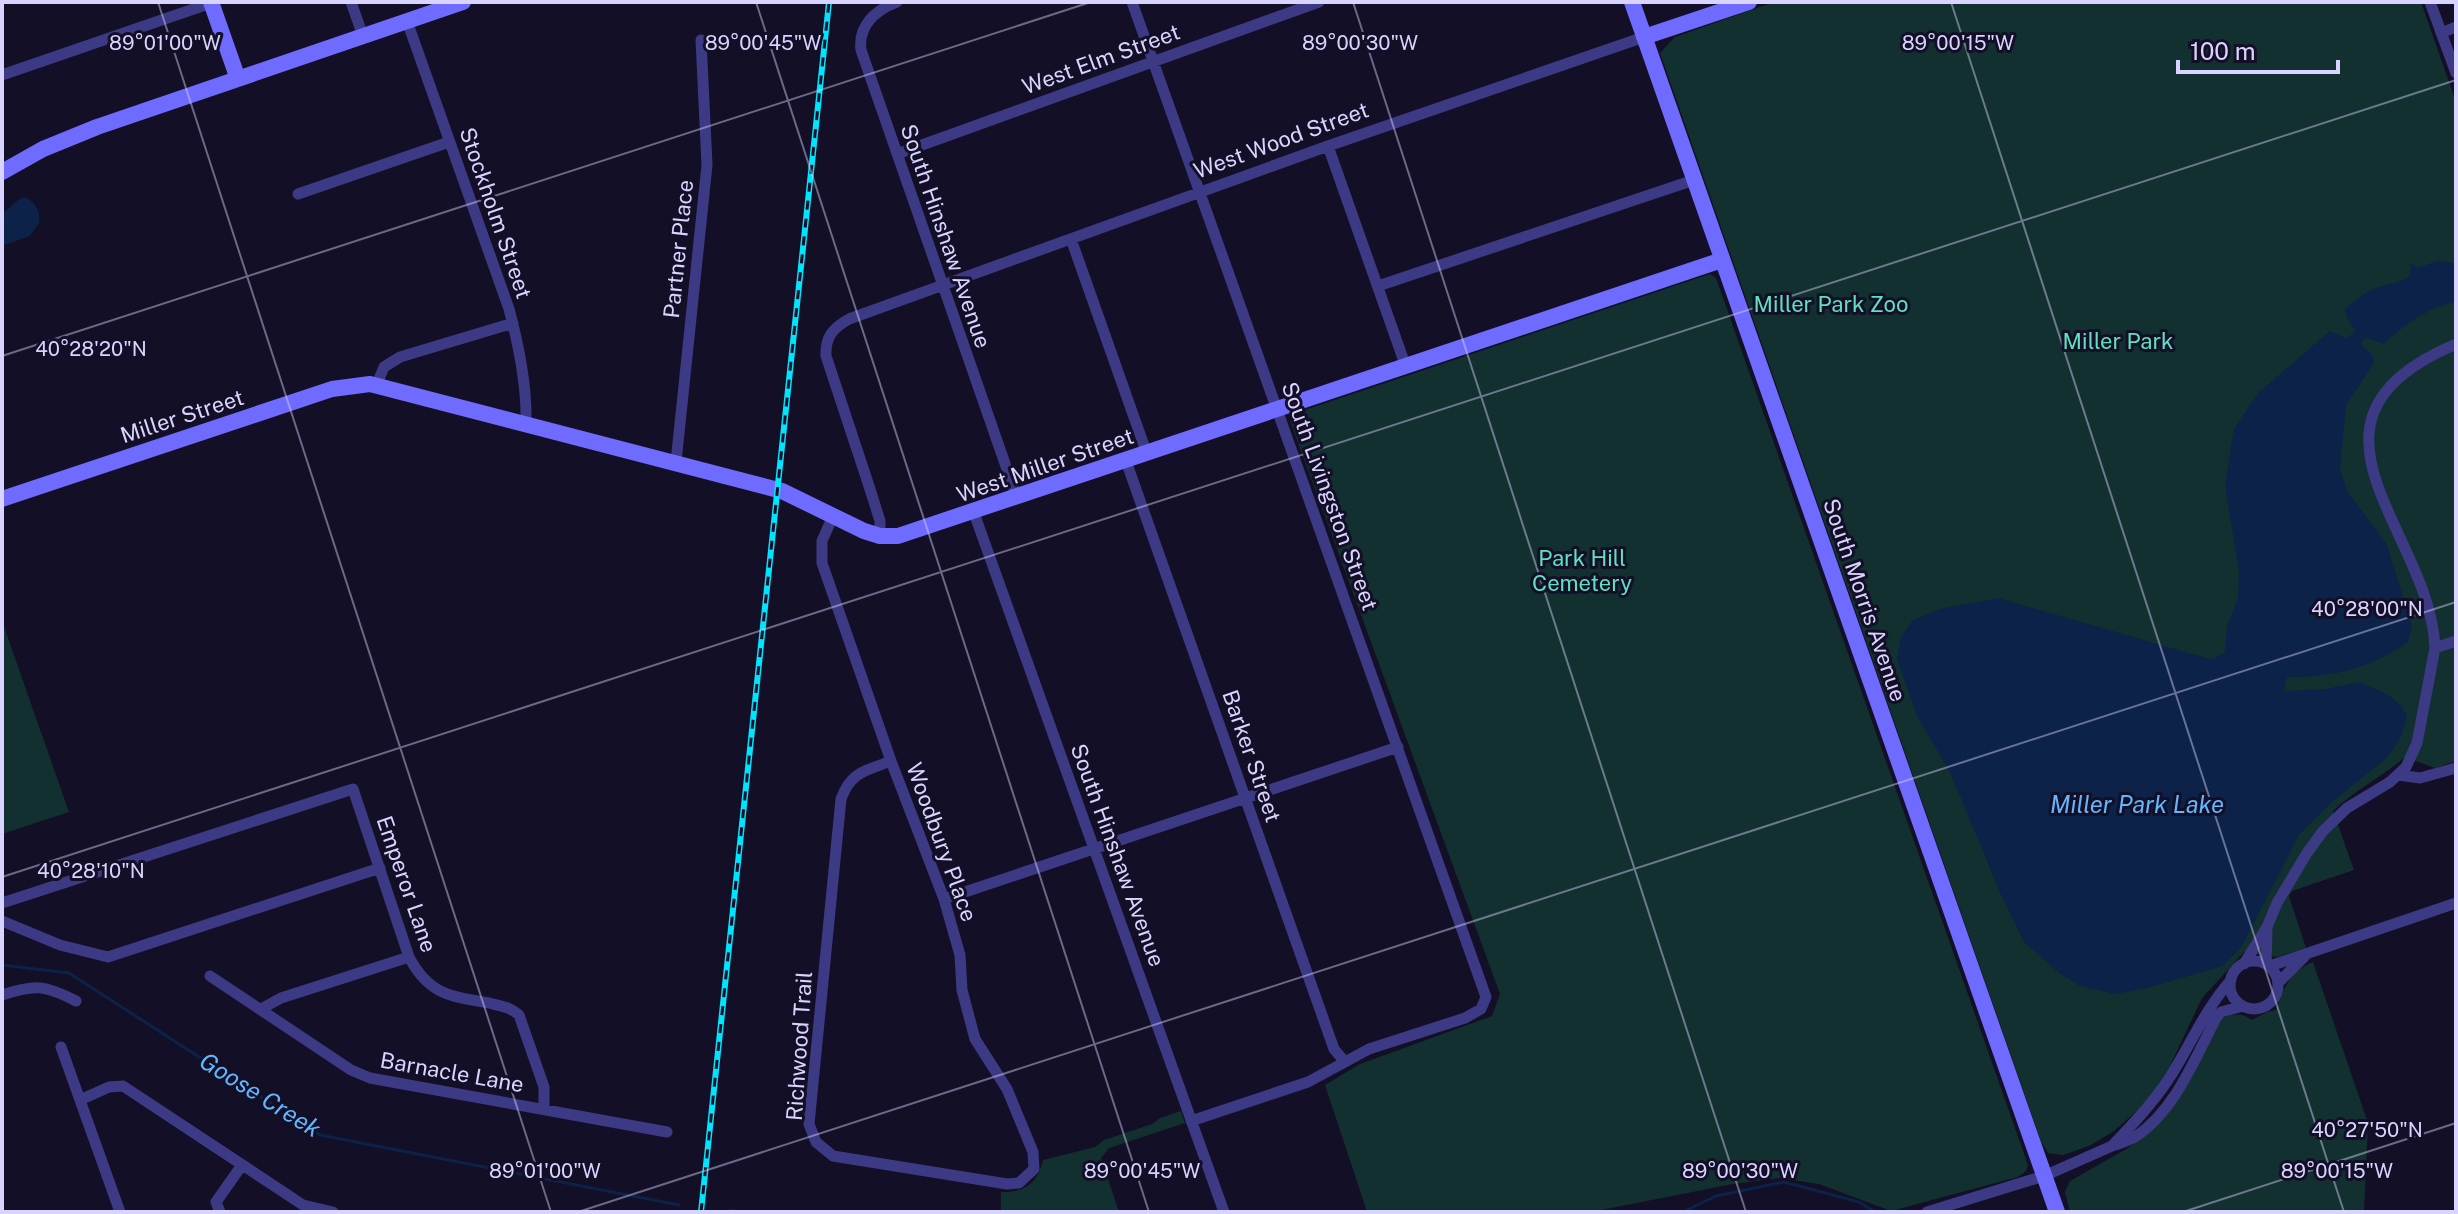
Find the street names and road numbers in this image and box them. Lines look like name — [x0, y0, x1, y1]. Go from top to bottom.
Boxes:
street label: West Elm Street — [1019, 18, 1183, 100]
street label: West Wood Street — [1190, 96, 1372, 184]
street label: South Hinshaw Avenue — [895, 121, 997, 351]
street label: Stockholm Street — [454, 124, 538, 302]
street label: Partner Place — [658, 179, 698, 319]
street label: South Livingston Street — [1277, 378, 1383, 614]
street label: Miller Street — [117, 384, 247, 448]
street label: West Miller Street — [953, 423, 1137, 507]
street label: South Morris Avenue — [1818, 495, 1912, 705]
street label: Barker Street — [1217, 687, 1287, 825]
street label: South Hinshaw Avenue — [1066, 740, 1170, 970]
street label: Woodbury Place — [901, 759, 983, 925]
street label: Emperor Lane — [372, 812, 442, 956]
street label: Richwood Trail — [781, 970, 817, 1122]
street label: Barnacle Lane — [378, 1047, 526, 1097]

